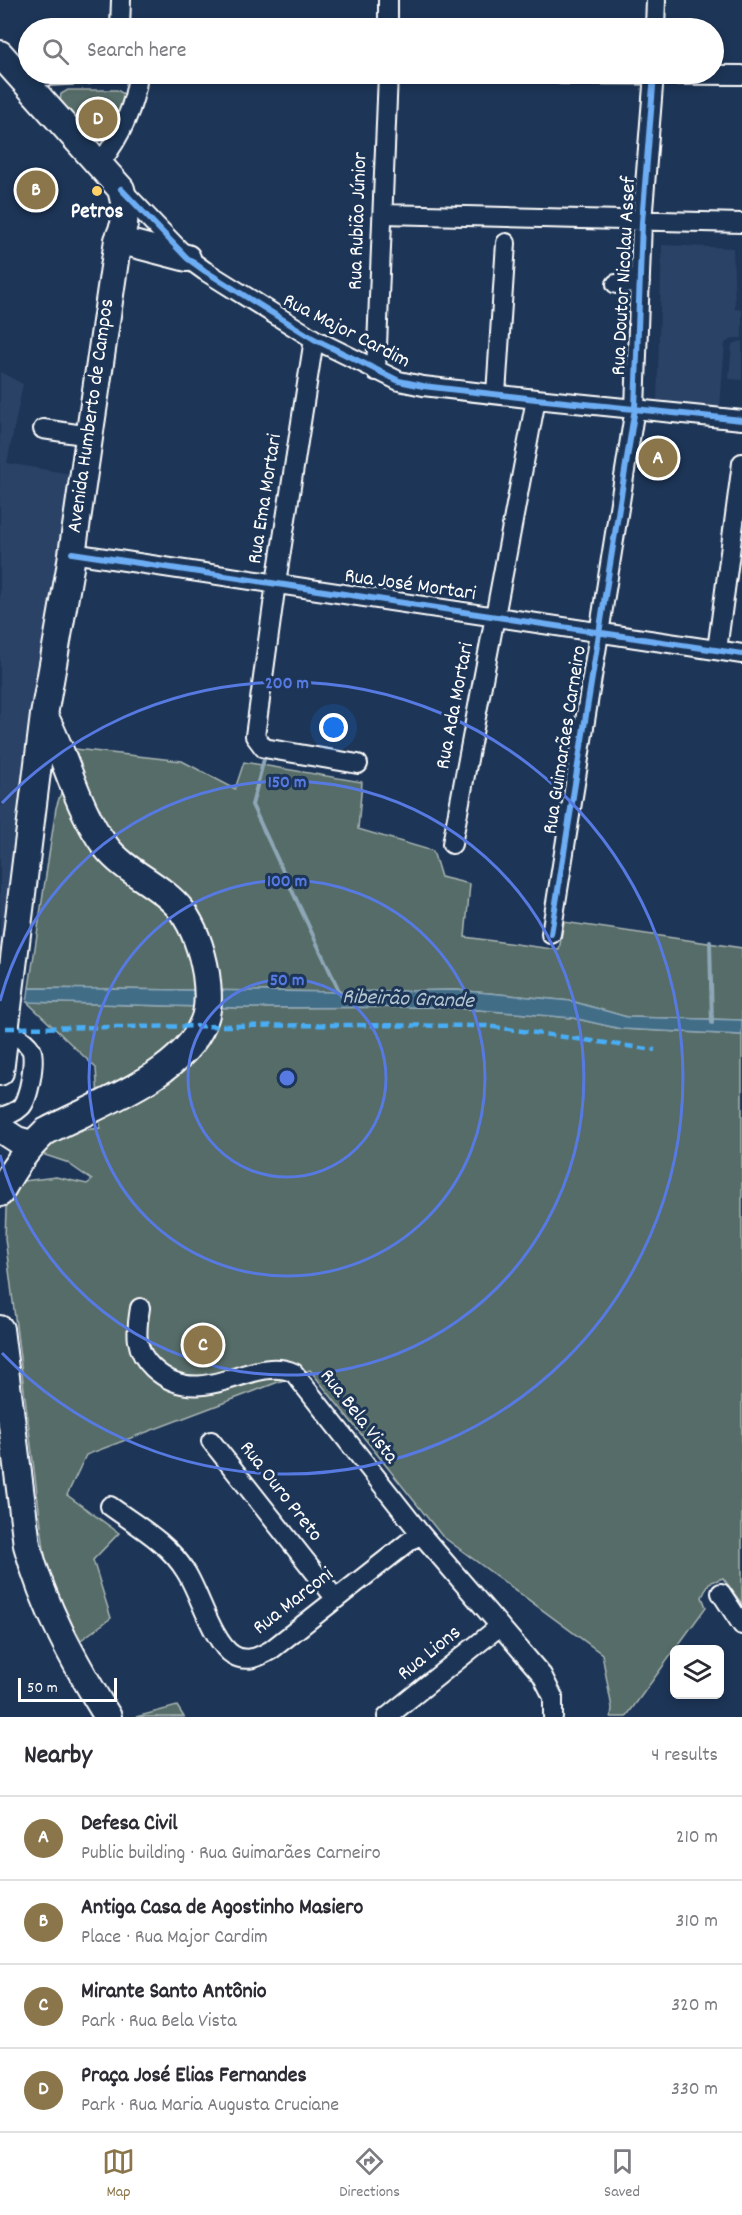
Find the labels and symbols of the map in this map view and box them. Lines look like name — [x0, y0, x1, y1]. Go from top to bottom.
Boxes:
pin: D — [78, 96, 118, 142]
street label: Rua Rubião Júnior — [342, 151, 376, 291]
pin: B — [16, 168, 56, 213]
street label: Rua Doutor Nicolau Assef — [605, 175, 645, 376]
marker: Petros — [90, 184, 104, 198]
place label: Petros — [71, 198, 123, 228]
street label: Rua Major Cardim — [277, 287, 415, 377]
street label: Avenida Humberto de Campos — [61, 297, 123, 535]
street label: Rua Ema Mortari — [241, 432, 291, 566]
pin: A — [638, 436, 678, 480]
street label: Rua José Mortari — [342, 562, 478, 610]
street label: Rua Ada Mortari — [429, 640, 483, 772]
street label: Rua Guimarães Carneiro — [536, 643, 596, 837]
text: 200 m — [265, 672, 309, 697]
your location — [319, 713, 348, 742]
text: 150 m — [268, 771, 306, 796]
text: 100 m — [267, 870, 307, 895]
text: 50 m — [270, 969, 304, 994]
water label: Ribeirão Grande — [342, 982, 476, 1018]
centre of rings — [277, 1068, 297, 1088]
pin: C — [184, 1322, 222, 1368]
street label: Rua Bela Vista — [311, 1363, 405, 1472]
street label: Rua Ouro Preto — [231, 1435, 329, 1549]
street label: Rua Marconi — [247, 1561, 341, 1643]
street label: Rua Lions — [392, 1619, 468, 1689]
scale bar — [18, 1675, 117, 1702]

